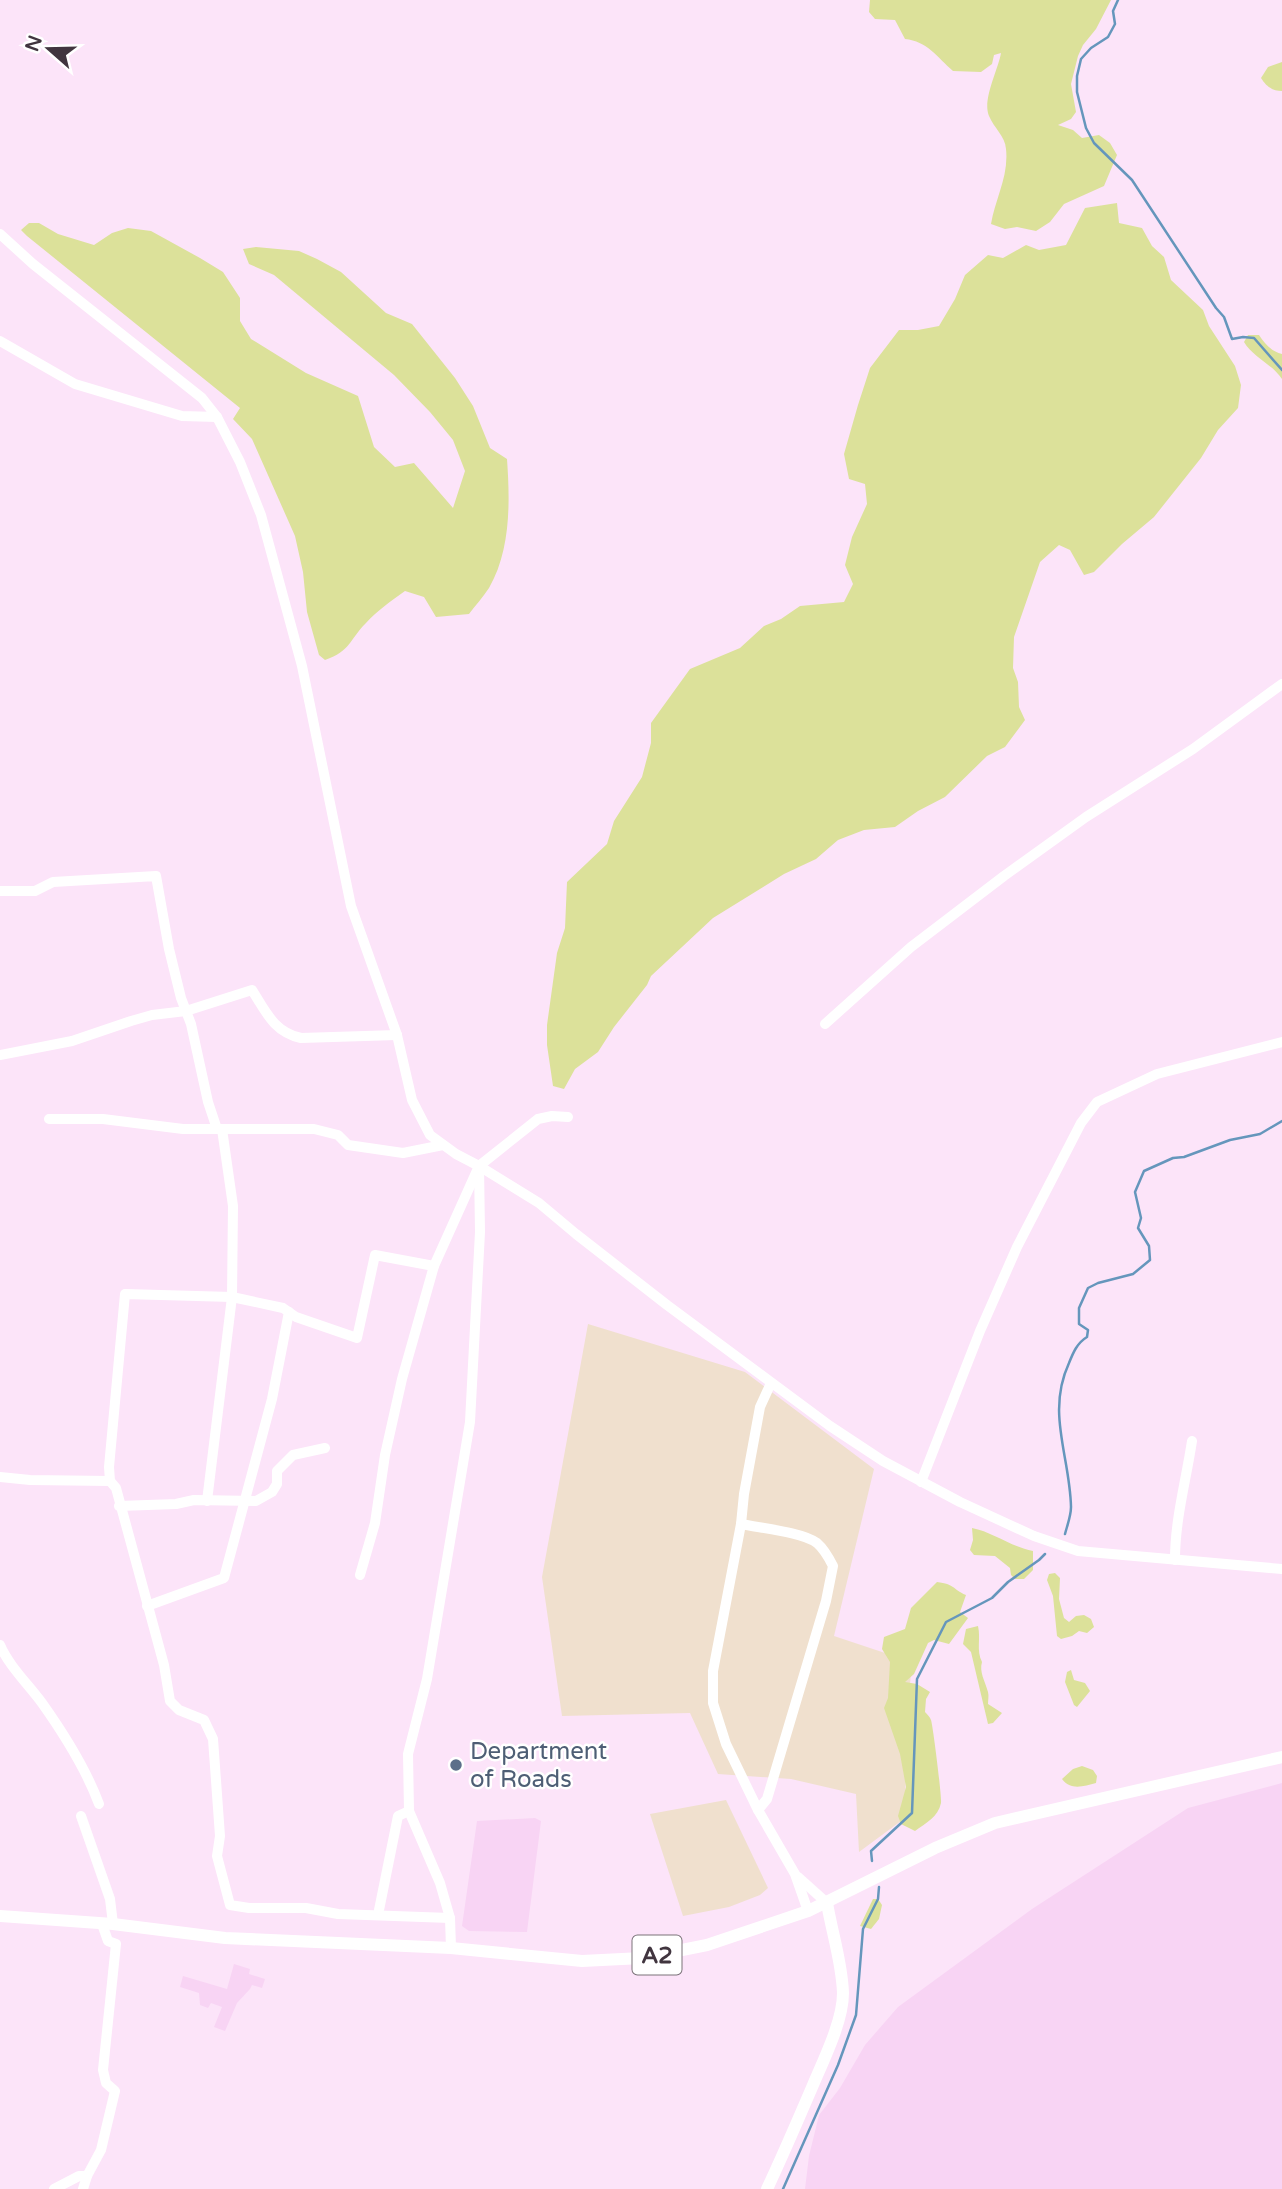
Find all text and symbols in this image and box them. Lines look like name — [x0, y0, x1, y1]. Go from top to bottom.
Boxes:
north arrow — [14, 14, 84, 84]
text: N — [21, 33, 47, 54]
place label: Department of Roads — [470, 1737, 607, 1794]
marker: Department of Roads — [448, 1757, 464, 1773]
road number: A2 — [632, 1936, 682, 1974]

